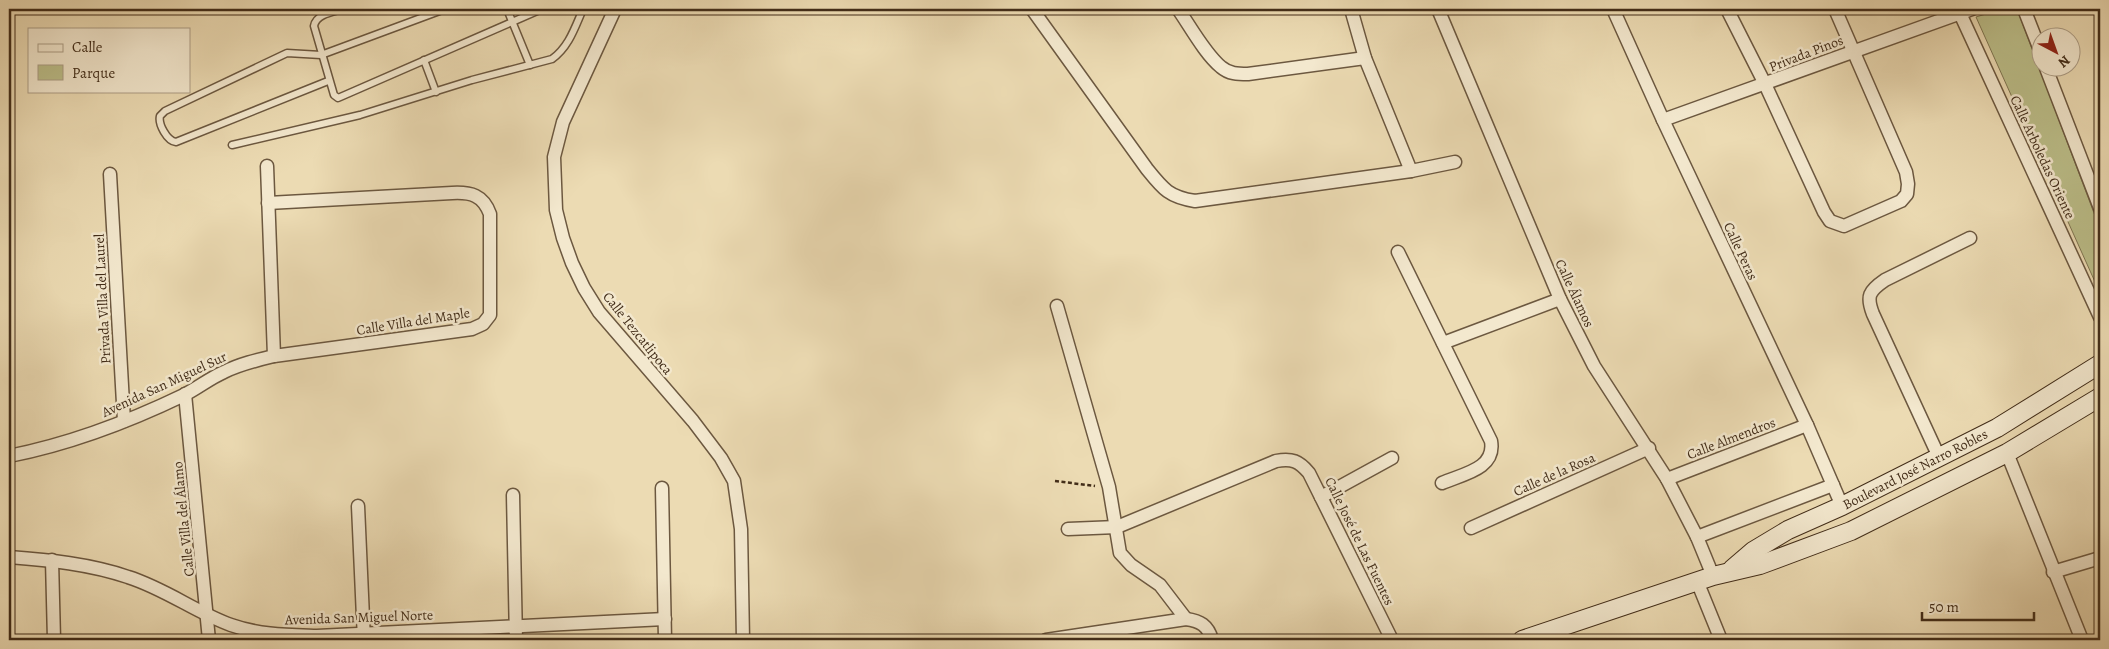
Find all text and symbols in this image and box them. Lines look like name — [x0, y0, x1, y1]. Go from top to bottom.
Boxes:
legend — [28, 28, 190, 92]
north arrow — [2032, 28, 2082, 78]
street label: Privada Pinos — [1766, 31, 1846, 76]
text: Calle — [72, 37, 103, 57]
text: N — [2054, 51, 2074, 72]
text: Parque — [72, 63, 115, 83]
street label: Calle Arboledas Oriente — [2006, 92, 2080, 222]
street label: Calle Peras — [1719, 219, 1762, 283]
street label: Privada Villa del Laurel — [90, 233, 115, 365]
street label: Calle Álamos — [1550, 256, 1599, 330]
street label: Calle Tezcatlipoca — [598, 288, 677, 379]
street label: Calle Villa del Maple — [355, 303, 471, 340]
street label: Avenida San Miguel Sur — [98, 347, 230, 422]
street label: Calle Almendros — [1684, 413, 1778, 464]
street label: Boulevard José Narro Robles — [1839, 425, 1991, 514]
street label: Calle de la Rosa — [1510, 448, 1599, 501]
street label: Calle Villa del Álamo — [168, 460, 199, 577]
street label: Calle José de Las Fuentes — [1320, 474, 1399, 609]
scale bar — [1922, 589, 2034, 621]
text: 50 m — [1929, 597, 1959, 617]
street label: Avenida San Miguel Norte — [284, 605, 434, 630]

